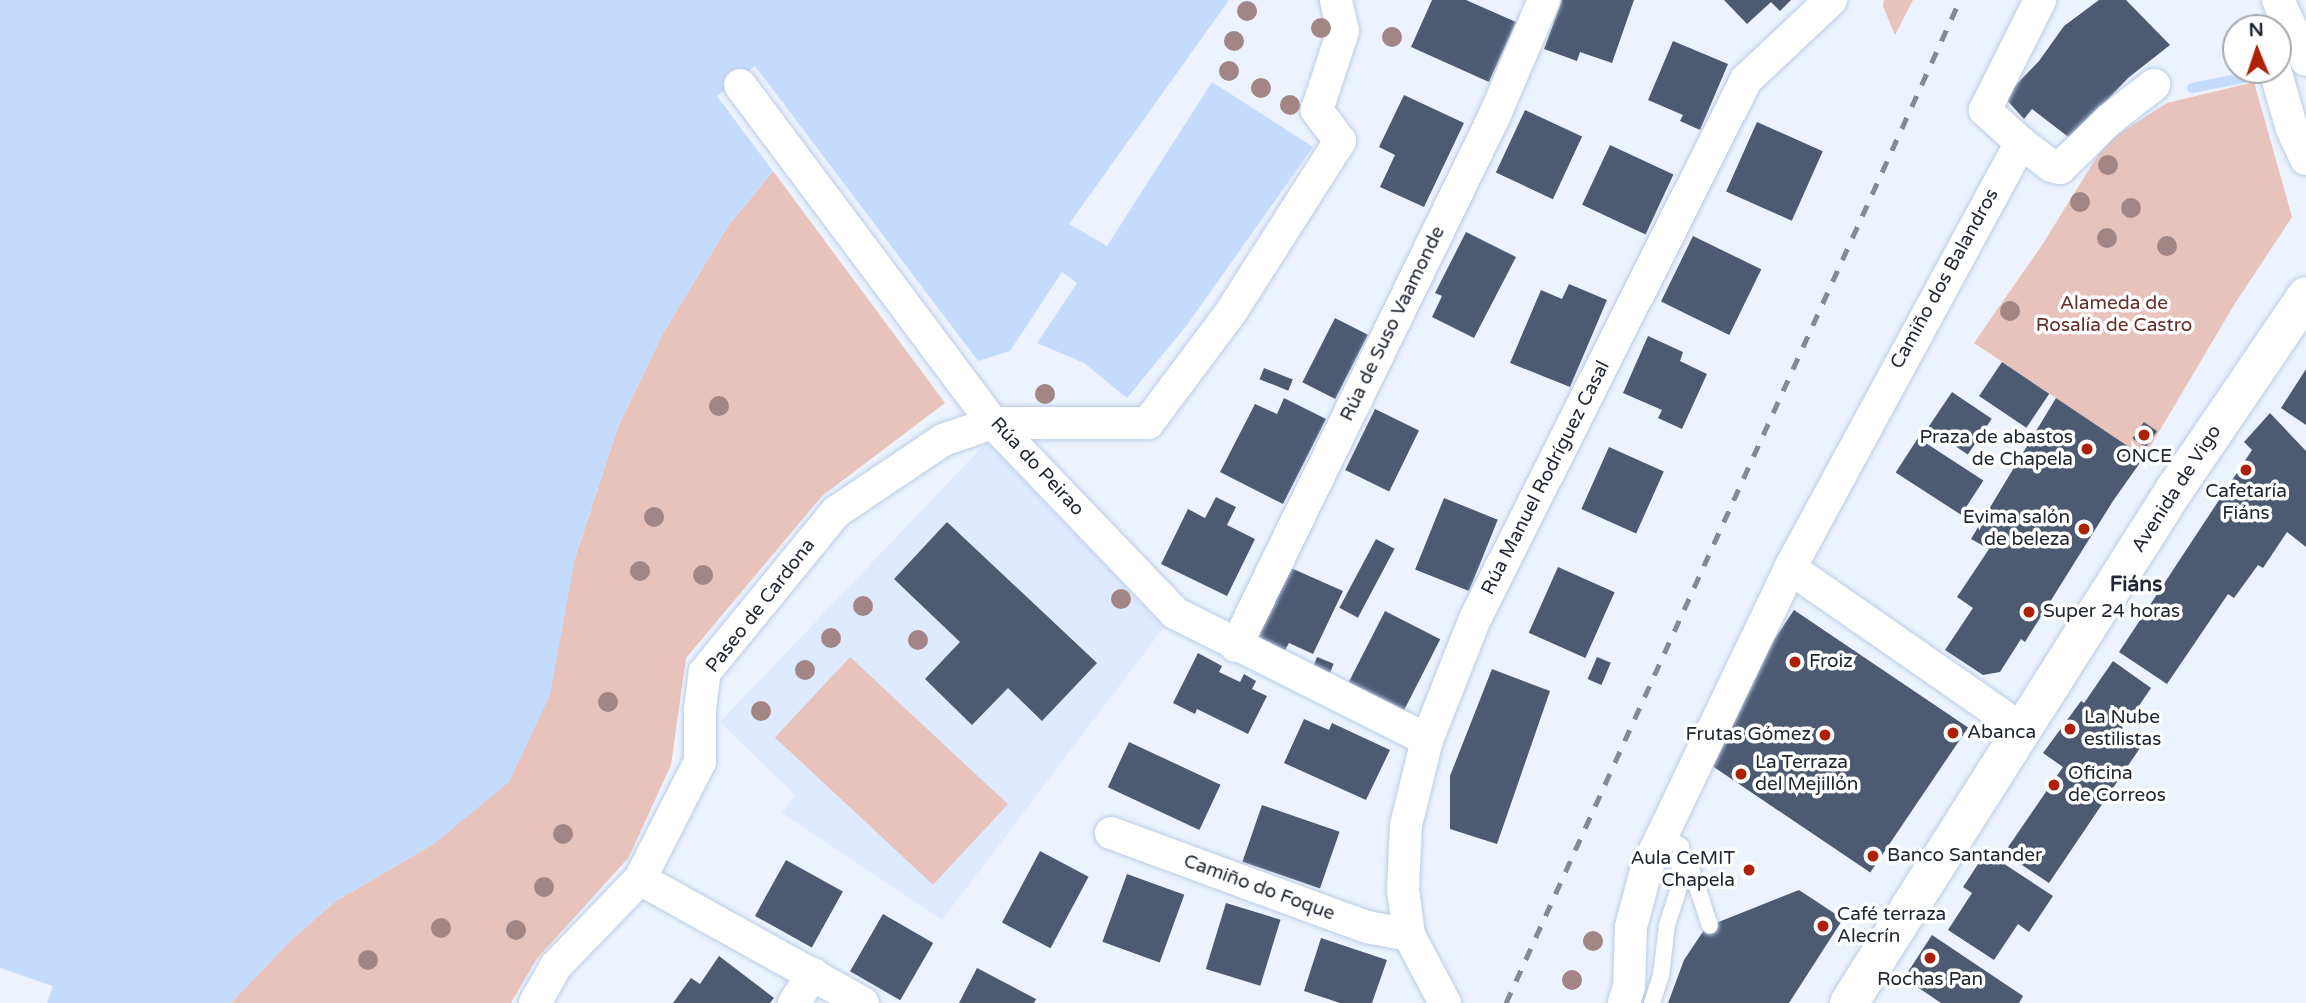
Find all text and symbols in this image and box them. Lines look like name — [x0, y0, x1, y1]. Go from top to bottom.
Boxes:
north arrow — [2222, 14, 2292, 84]
text: N — [2248, 19, 2264, 41]
street label: Camiño dos Balandros — [1886, 185, 2004, 373]
street label: Rúa de Suso Vaamonde — [1336, 223, 1450, 425]
park label: Alameda de Rosalía de Castro — [2036, 293, 2192, 337]
street label: Rúa Manuel Rodríguez Casal — [1477, 357, 1615, 599]
street label: Rúa do Peirao — [985, 413, 1089, 521]
street label: Avenida de Vigo — [2127, 421, 2227, 557]
place label: Praza de abastos de Chapela — [1919, 427, 2073, 471]
marker: ONCE — [2136, 427, 2152, 443]
marker: Praza de abastos de Chapela — [2079, 441, 2095, 457]
place label: ONCE — [2116, 446, 2172, 468]
marker: Cafetaría Fiáns — [2238, 462, 2254, 478]
place label: Cafetaría Fiáns — [2205, 481, 2287, 525]
place label: Evima salón de beleza — [1963, 507, 2070, 551]
marker: Evima salón de beleza — [2076, 521, 2092, 537]
street label: Paseo de Cardona — [702, 534, 820, 678]
district label: Fiáns — [2110, 572, 2162, 598]
place label: Super 24 horas — [2043, 601, 2180, 623]
marker: Super 24 horas — [2021, 604, 2037, 620]
place label: Froiz — [1809, 651, 1853, 673]
marker: Froiz — [1787, 654, 1803, 670]
place label: La Nube estilistas — [2084, 707, 2161, 751]
marker: La Nube estilistas — [2062, 721, 2078, 737]
place label: Abanca — [1967, 722, 2036, 744]
place label: Frutas Gómez — [1686, 724, 1811, 746]
marker: Abanca — [1945, 725, 1961, 741]
marker: Frutas Gómez — [1817, 727, 1833, 743]
place label: La Terraza del Mejillón — [1755, 752, 1858, 796]
place label: Oficina de Correos — [2068, 763, 2166, 807]
marker: La Terraza del Mejillón — [1733, 766, 1749, 782]
marker: Oficina de Correos — [2046, 777, 2062, 793]
place label: Banco Santander — [1887, 845, 2042, 867]
place label: Aula CeMIT Chapela — [1630, 848, 1735, 892]
marker: Banco Santander — [1865, 848, 1881, 864]
street label: Camiño do Foque — [1180, 850, 1338, 926]
marker: Aula CeMIT Chapela — [1741, 862, 1757, 878]
place label: Café terraza Alecrín — [1837, 904, 1946, 948]
marker: Café terraza Alecrín — [1815, 918, 1831, 934]
marker: Rochas Pan — [1922, 950, 1938, 966]
place label: Rochas Pan — [1877, 969, 1983, 991]

